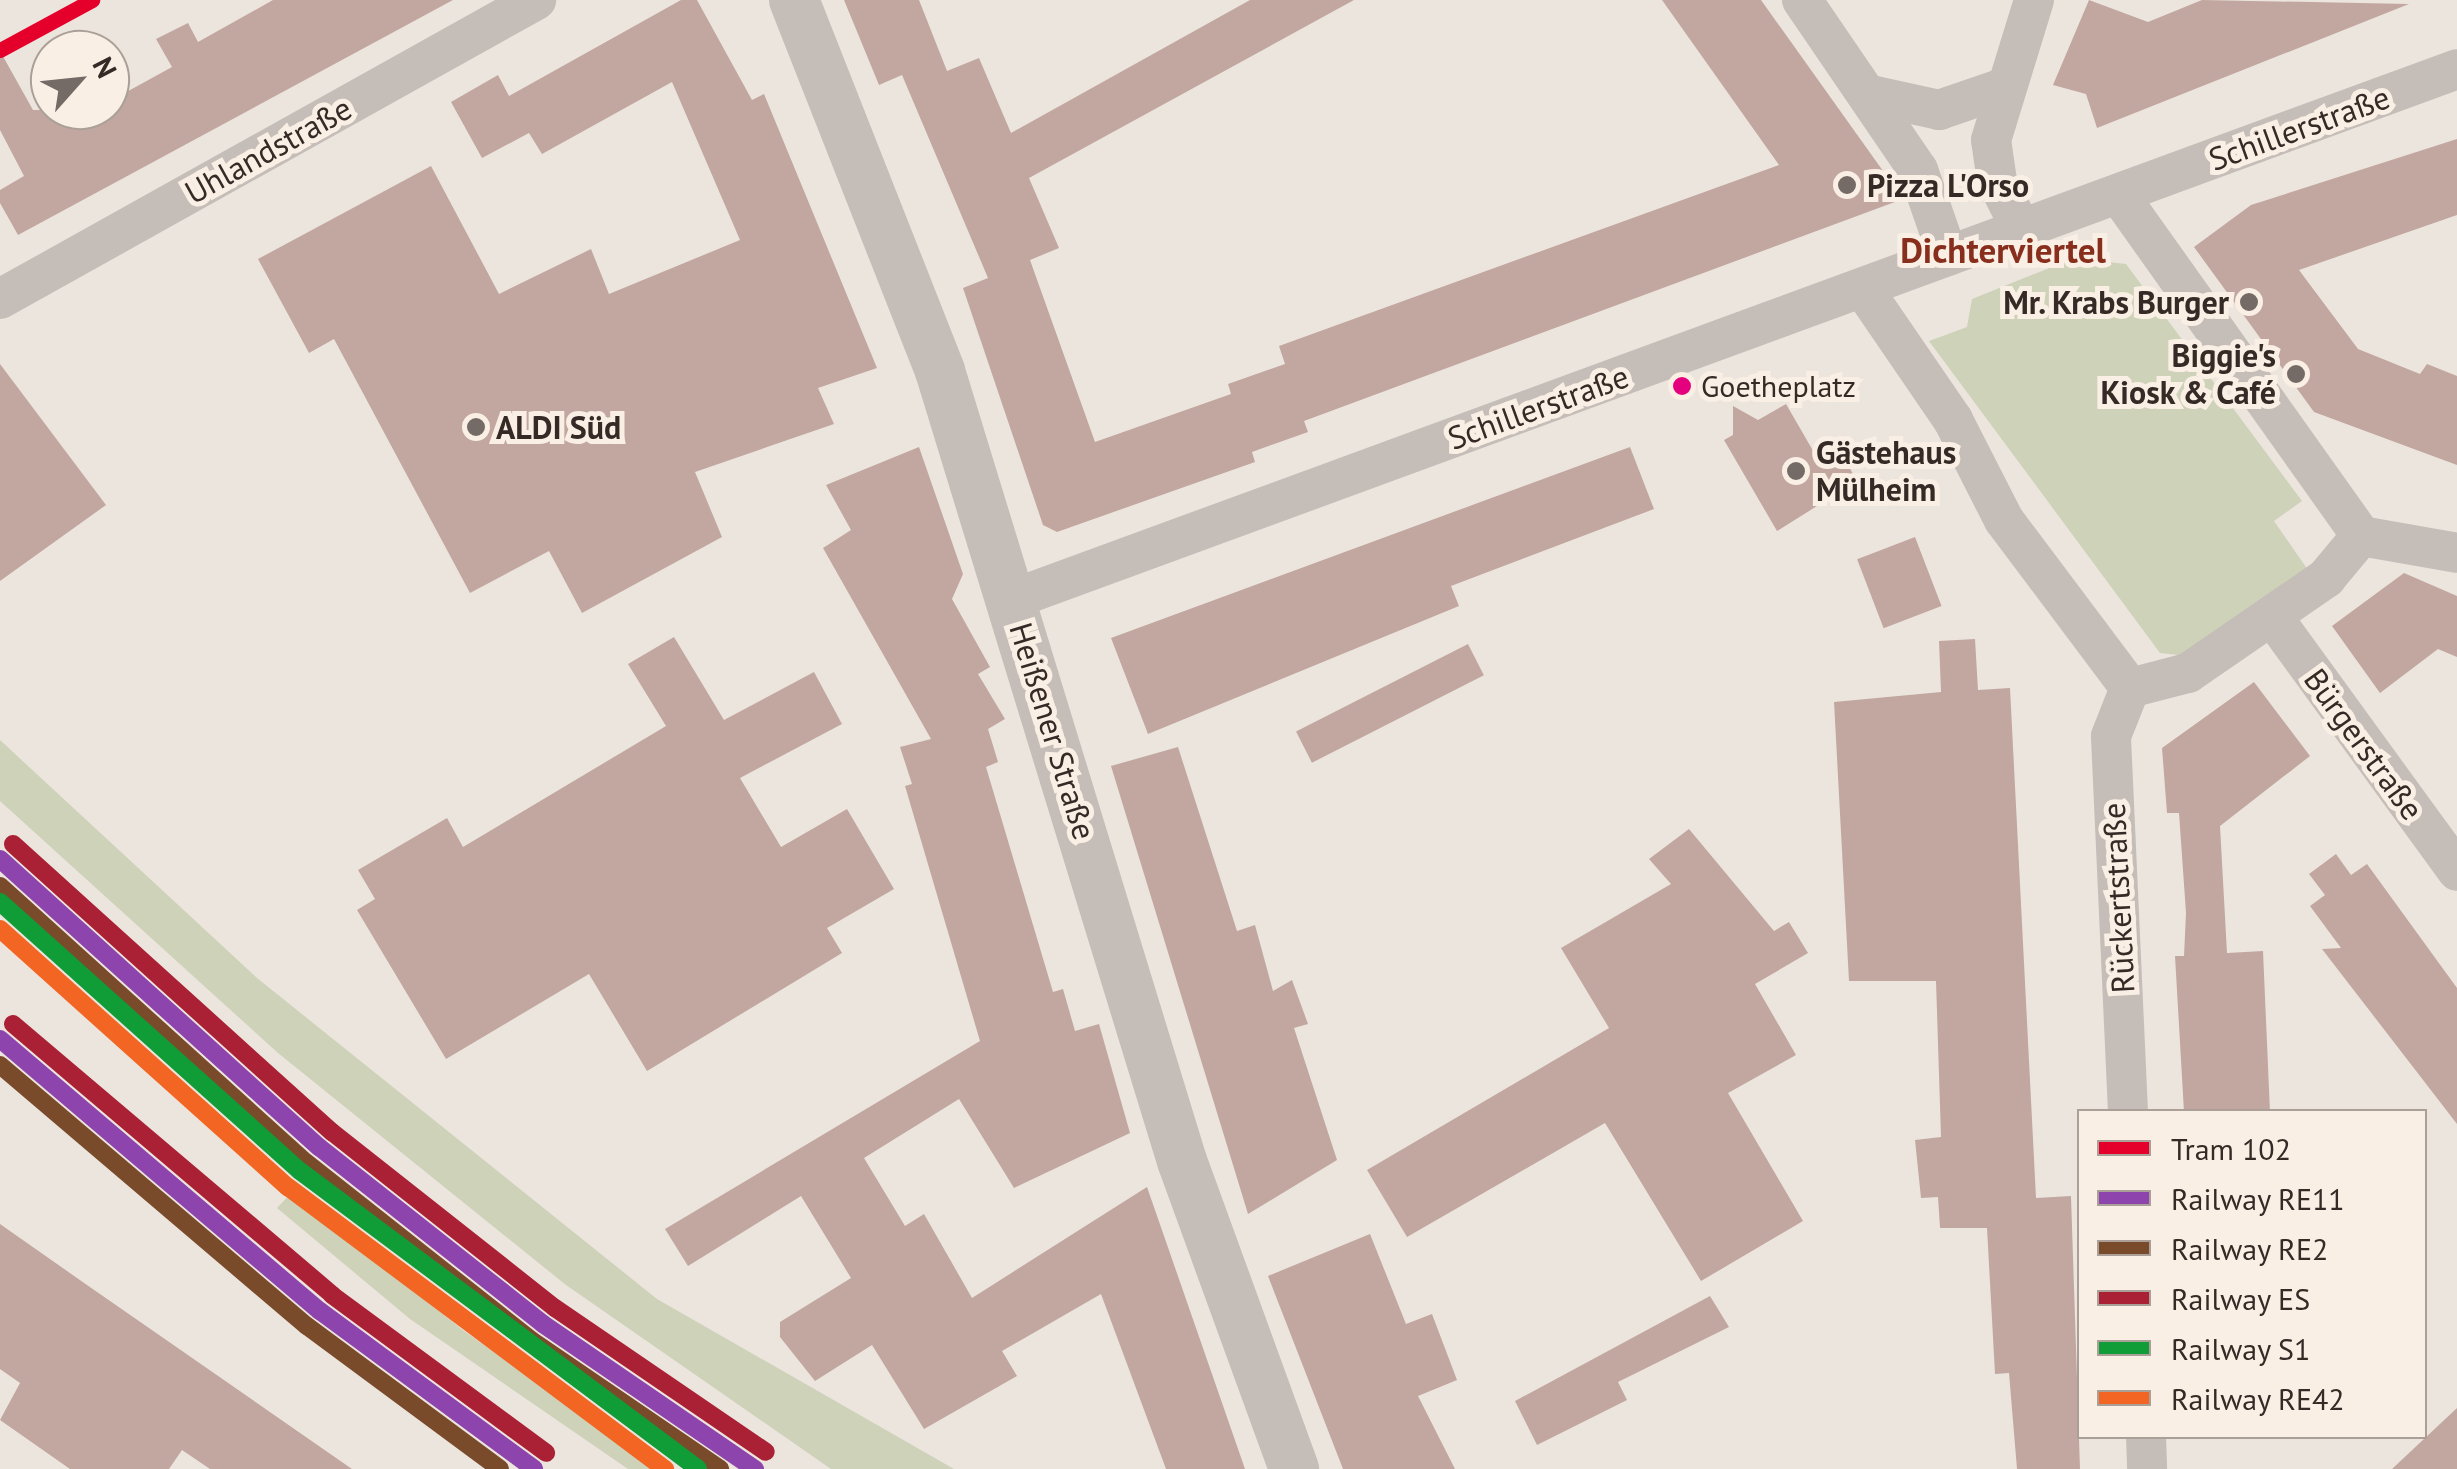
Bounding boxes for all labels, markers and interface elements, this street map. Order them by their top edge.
north arrow [30,30,130,130]
text: N [85,50,126,84]
street label: Schillerstraße [2203,78,2395,178]
street label: Uhlandstraße [178,88,358,212]
place label: Pizza L'Orso [1867,166,2029,204]
marker: Pizza L'Orso [1836,174,1858,196]
district label: Dichterviertel [1900,229,2106,271]
place label: Mr. Krabs Burger [2001,283,2229,321]
marker: Mr. Krabs Burger [2238,291,2260,313]
place label: Biggie's Kiosk & Café [2099,337,2276,412]
street label: Schillerstraße [1442,357,1634,457]
marker: Biggie's Kiosk & Café [2285,363,2307,385]
place label: Goetheplatz [1701,368,1856,404]
marker: Goetheplatz [1672,376,1692,396]
place label: ALDI Süd [496,408,621,446]
marker: ALDI Süd [465,416,487,438]
place label: Gästehaus Mülheim [1816,434,1956,509]
marker: Gästehaus Mülheim [1785,460,1807,482]
street label: Heißener Straße [1002,618,1104,844]
street label: Bürgerstraße [2296,661,2432,827]
street label: Rückertstraße [2094,802,2142,994]
legend [2077,1109,2427,1439]
text: Tram 102 [2171,1129,2291,1168]
text: Railway RE11 [2171,1179,2345,1218]
text: Railway RE2 [2171,1229,2328,1268]
text: Railway ES [2171,1279,2310,1318]
text: Railway S1 [2171,1329,2310,1368]
text: Railway RE42 [2171,1379,2345,1418]

